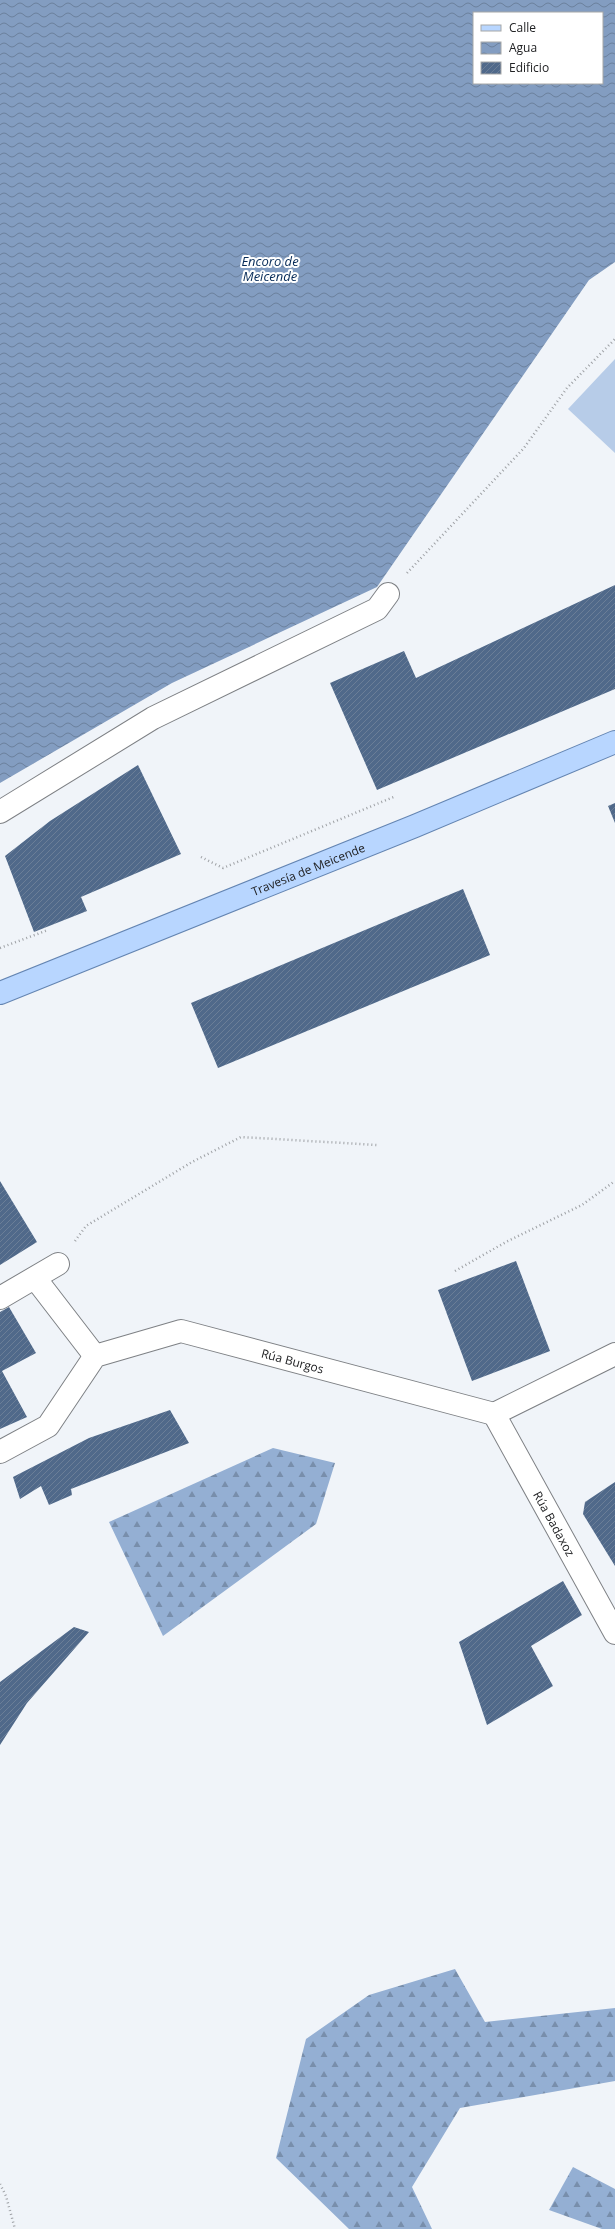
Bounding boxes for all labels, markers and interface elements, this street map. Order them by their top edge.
legend [473,12,603,84]
text: Calle [509,19,536,36]
text: Agua [509,39,537,56]
text: Edificio [509,59,549,76]
water label: Encoro de Meicende [241,252,299,285]
street label: Travesía de Meicende [249,838,368,900]
street label: Rúa Burgos [260,1344,326,1377]
street label: Rúa Badaxoz [530,1488,580,1559]

